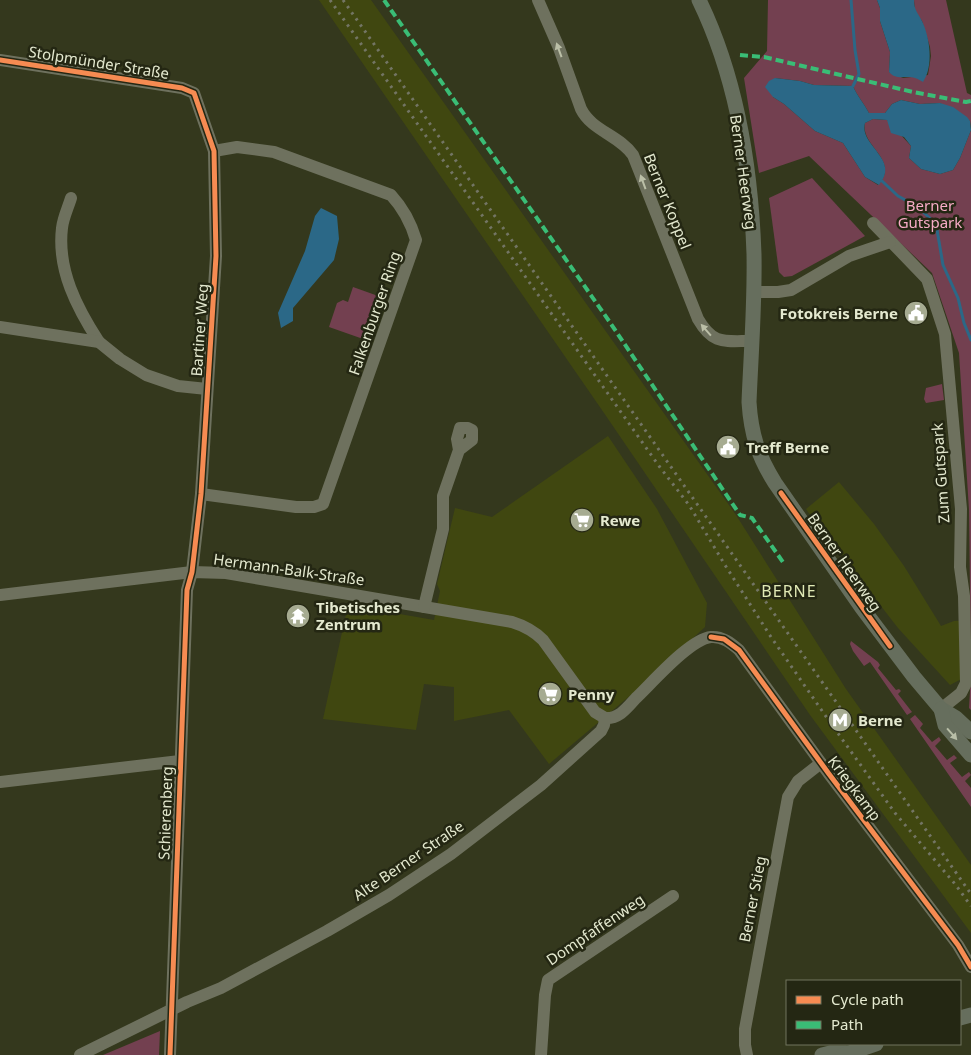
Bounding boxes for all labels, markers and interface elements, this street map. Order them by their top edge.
street label: Stolpmünder Straße [27,41,171,83]
one-way arrow [555,43,563,57]
street label: Berner Heerweg [726,113,762,231]
street label: Berner Koppel [640,150,696,252]
one-way arrow [639,174,646,189]
park label: Berner Gutspark [898,195,962,232]
street label: Falkenburger Ring [343,248,405,378]
street label: Bartiner Weg [186,283,212,377]
public building icon: Fotokreis Berne [903,300,929,326]
place label: Fotokreis Berne [780,303,898,323]
one-way arrow [701,324,712,337]
street label: Zum Gutspark [927,422,953,524]
public building icon: Treff Berne [715,434,741,460]
place label: Treff Berne [746,437,829,457]
supermarket icon: Rewe [569,507,595,533]
street label: Berner Heerweg [804,509,886,615]
place label: Rewe [600,510,640,530]
street label: Hermann-Balk-Straße [212,548,366,590]
district label: BERNE [761,580,817,602]
place label: Tibetisches Zentrum [316,597,400,634]
temple icon: Tibetisches Zentrum [285,603,311,629]
supermarket icon: Penny [537,681,563,707]
place label: Penny [568,684,615,704]
metro station icon: Berne [827,707,853,733]
place label: Berne [858,710,902,730]
one-way arrow [947,727,958,740]
street label: Kriegkamp [824,751,886,825]
street label: Schierenberg [153,766,177,860]
street label: Alte Berner Straße [349,816,467,904]
street label: Berner Stieg [734,854,770,944]
street label: Dompfaffenweg [542,889,648,969]
legend [786,980,961,1045]
text: Cycle path [831,989,904,1009]
text: Path [831,1014,863,1034]

